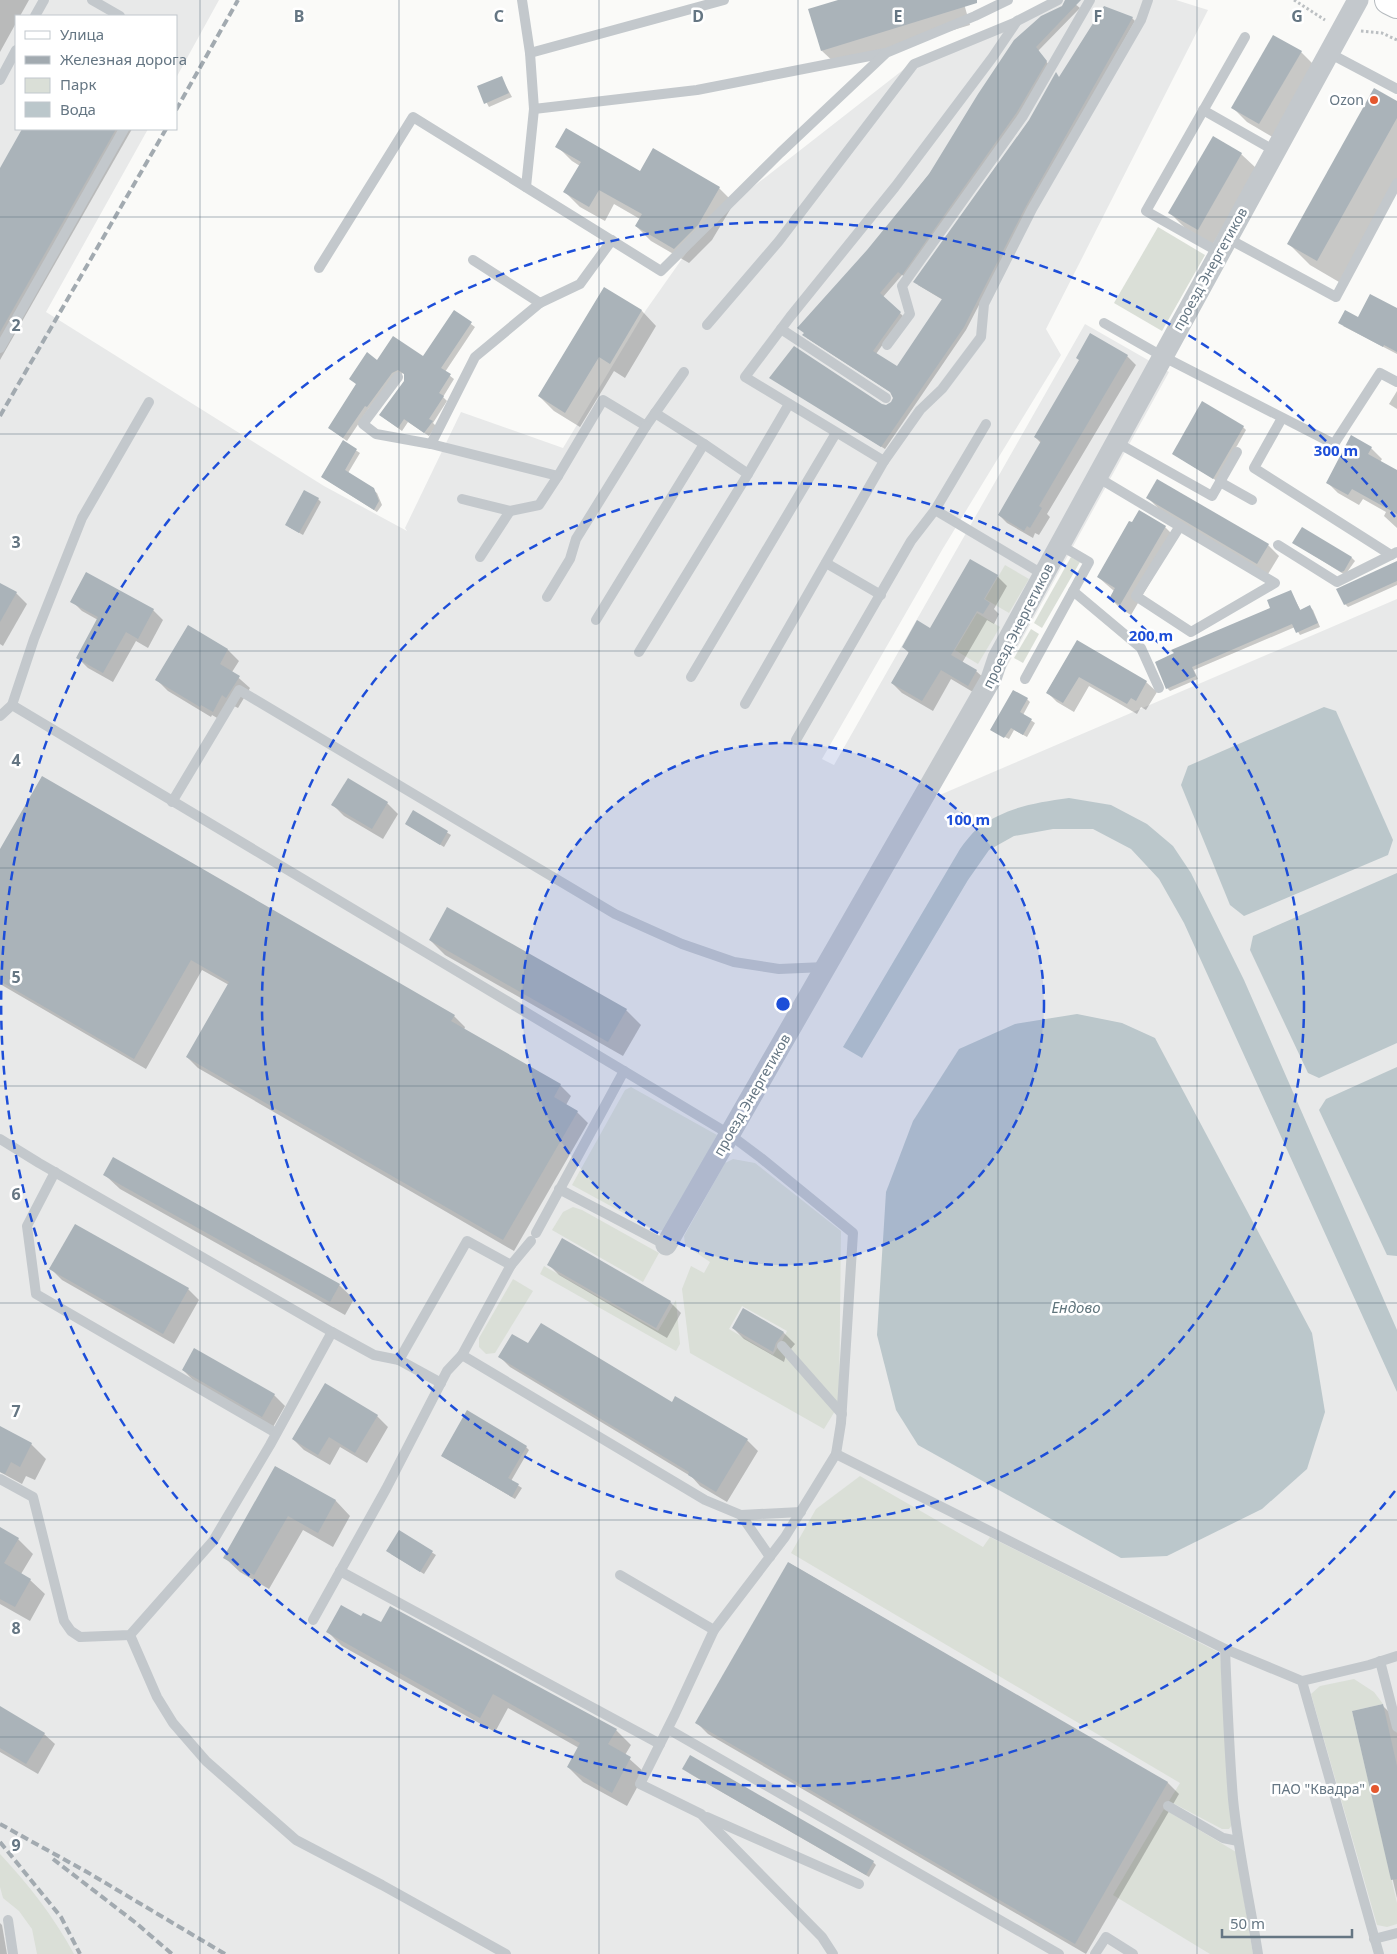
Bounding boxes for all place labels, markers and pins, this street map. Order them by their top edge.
place label: Ozon [1329,90,1364,109]
marker: Ozon [1368,94,1380,106]
centre of rings [774,995,792,1013]
place label: ПАО "Квадра" [1271,1779,1365,1798]
marker: ПАО "Квадра" [1369,1783,1381,1795]

